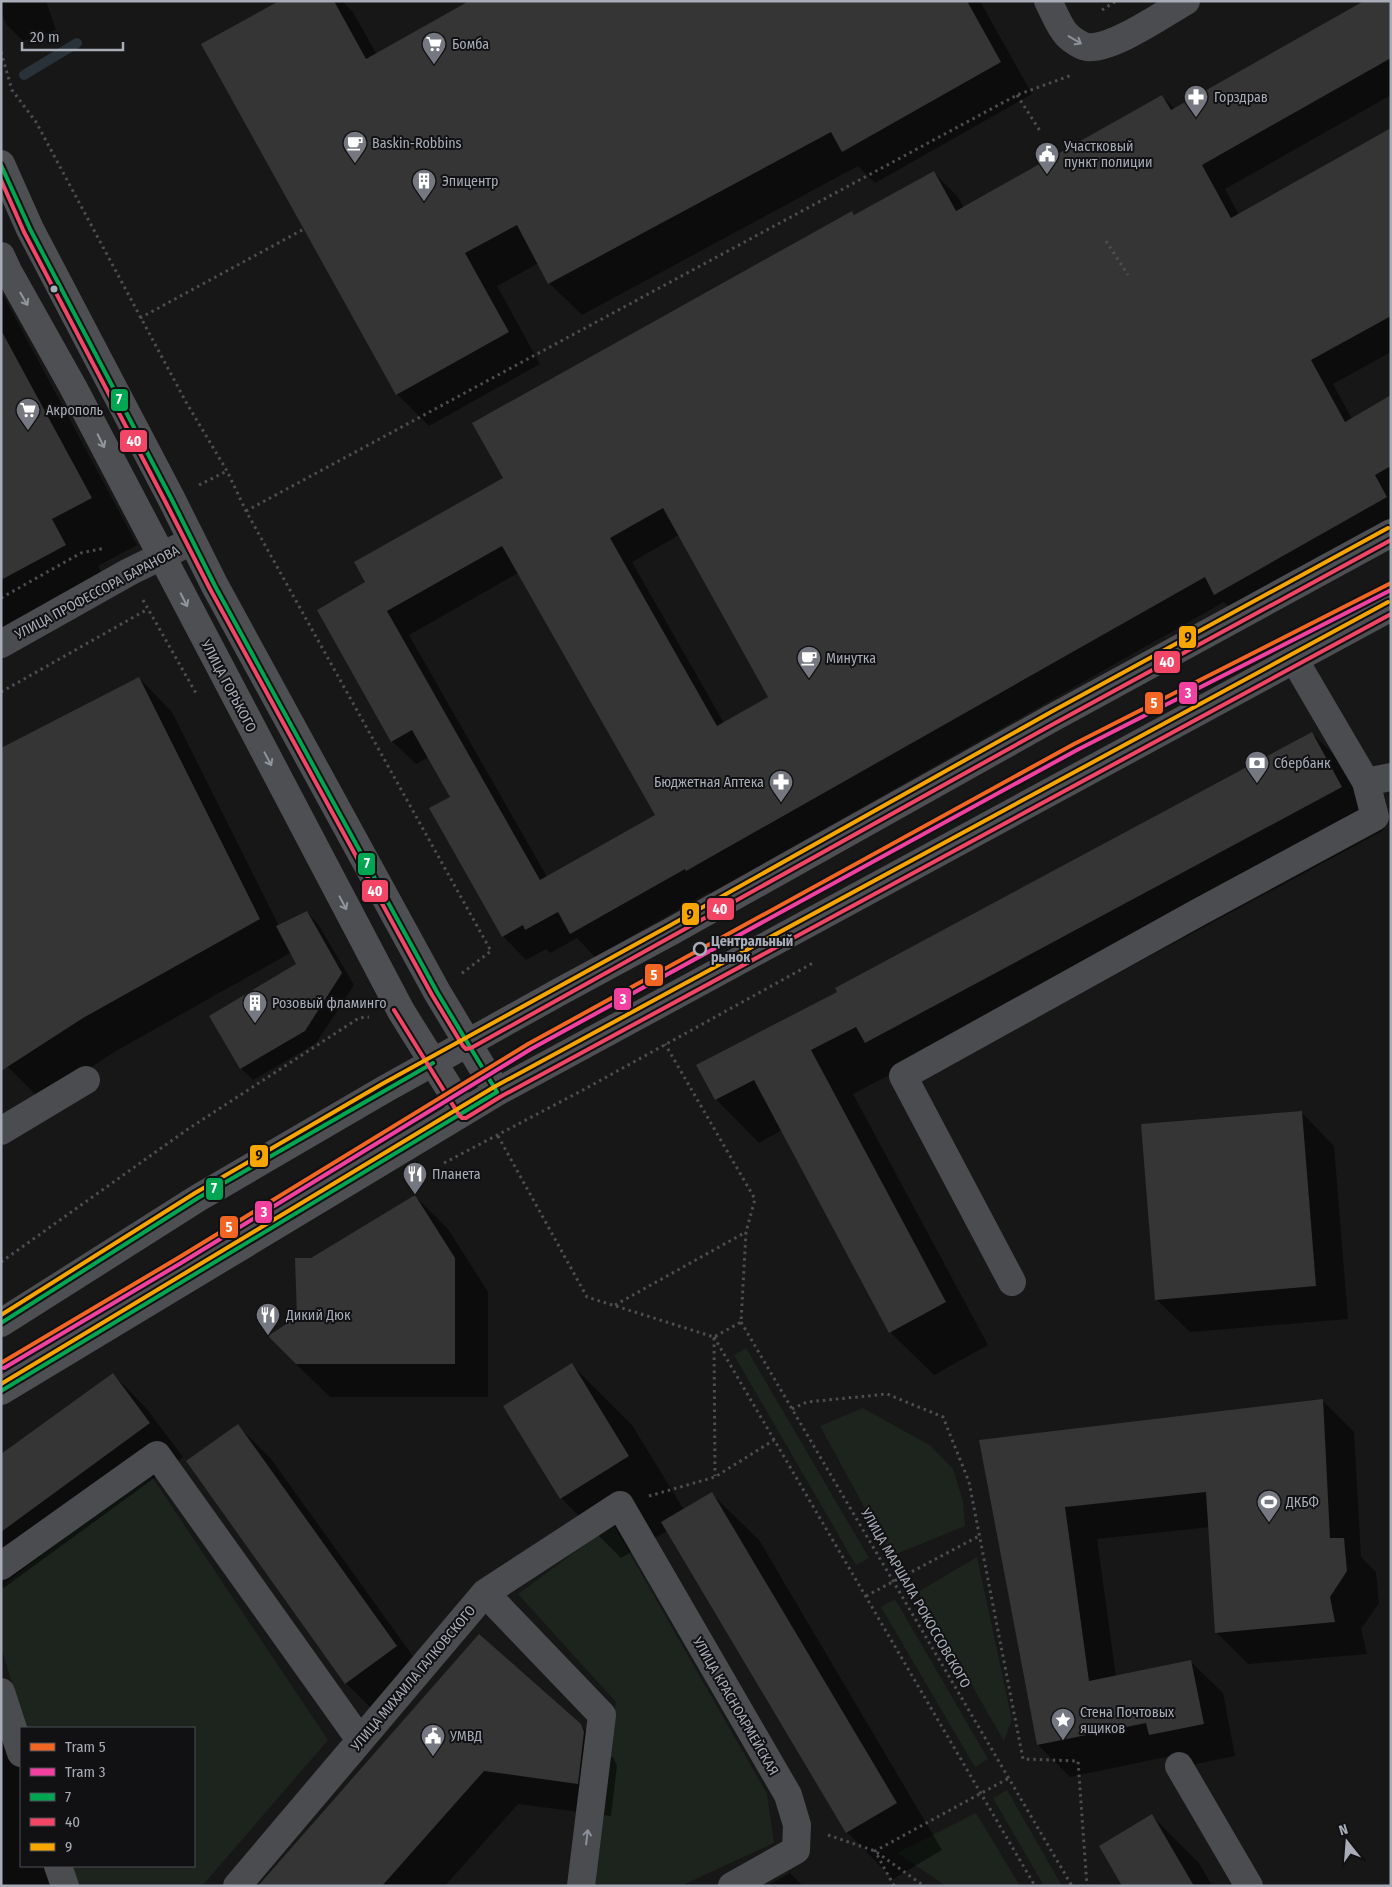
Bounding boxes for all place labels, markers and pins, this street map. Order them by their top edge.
supermarket icon: Бомба [421,31,447,65]
place label: Бомба [452,36,489,53]
pharmacy icon: Горздрав [1183,84,1209,118]
place label: Горздрав [1214,89,1268,106]
cafe icon: Baskin-Robbins [342,130,368,164]
place label: Baskin-Robbins [372,135,462,152]
place label: Участковый пункт полиции [1063,138,1152,171]
public building icon: Участковый пункт полиции [1034,141,1060,175]
building icon: Эпицентр [411,168,437,202]
place label: Эпицентр [442,173,498,190]
unlabelled marker [49,284,59,294]
supermarket icon: Акрополь [15,397,41,431]
place label: Акрополь [46,402,104,419]
cafe icon: Минутка [796,645,822,679]
place label: Минутка [826,650,876,667]
bank icon: Сбербанк [1244,750,1270,784]
place label: Сбербанк [1274,755,1331,772]
pharmacy icon: Бюджетная Аптека [768,769,794,803]
place label: Бюджетная Аптека [654,774,764,791]
place label: Центральный рынок [711,933,793,966]
marker: Центральный рынок [693,942,707,956]
building icon: Розовый фламинго [242,990,268,1024]
place label: Розовый фламинго [272,995,387,1012]
restaurant icon: Планета [402,1161,428,1195]
place label: Планета [432,1166,481,1183]
restaurant icon: Дикий Дюк [255,1302,281,1336]
place label: Дикий Дюк [285,1307,351,1324]
sports icon: ДКБФ [1256,1489,1282,1523]
place label: ДКБФ [1285,1494,1319,1511]
place label: Стена Почтовых ящиков [1080,1704,1175,1737]
place icon: Стена Почтовых ящиков [1050,1707,1076,1741]
public building icon: УМВД [420,1723,446,1757]
place label: УМВД [449,1728,482,1745]

